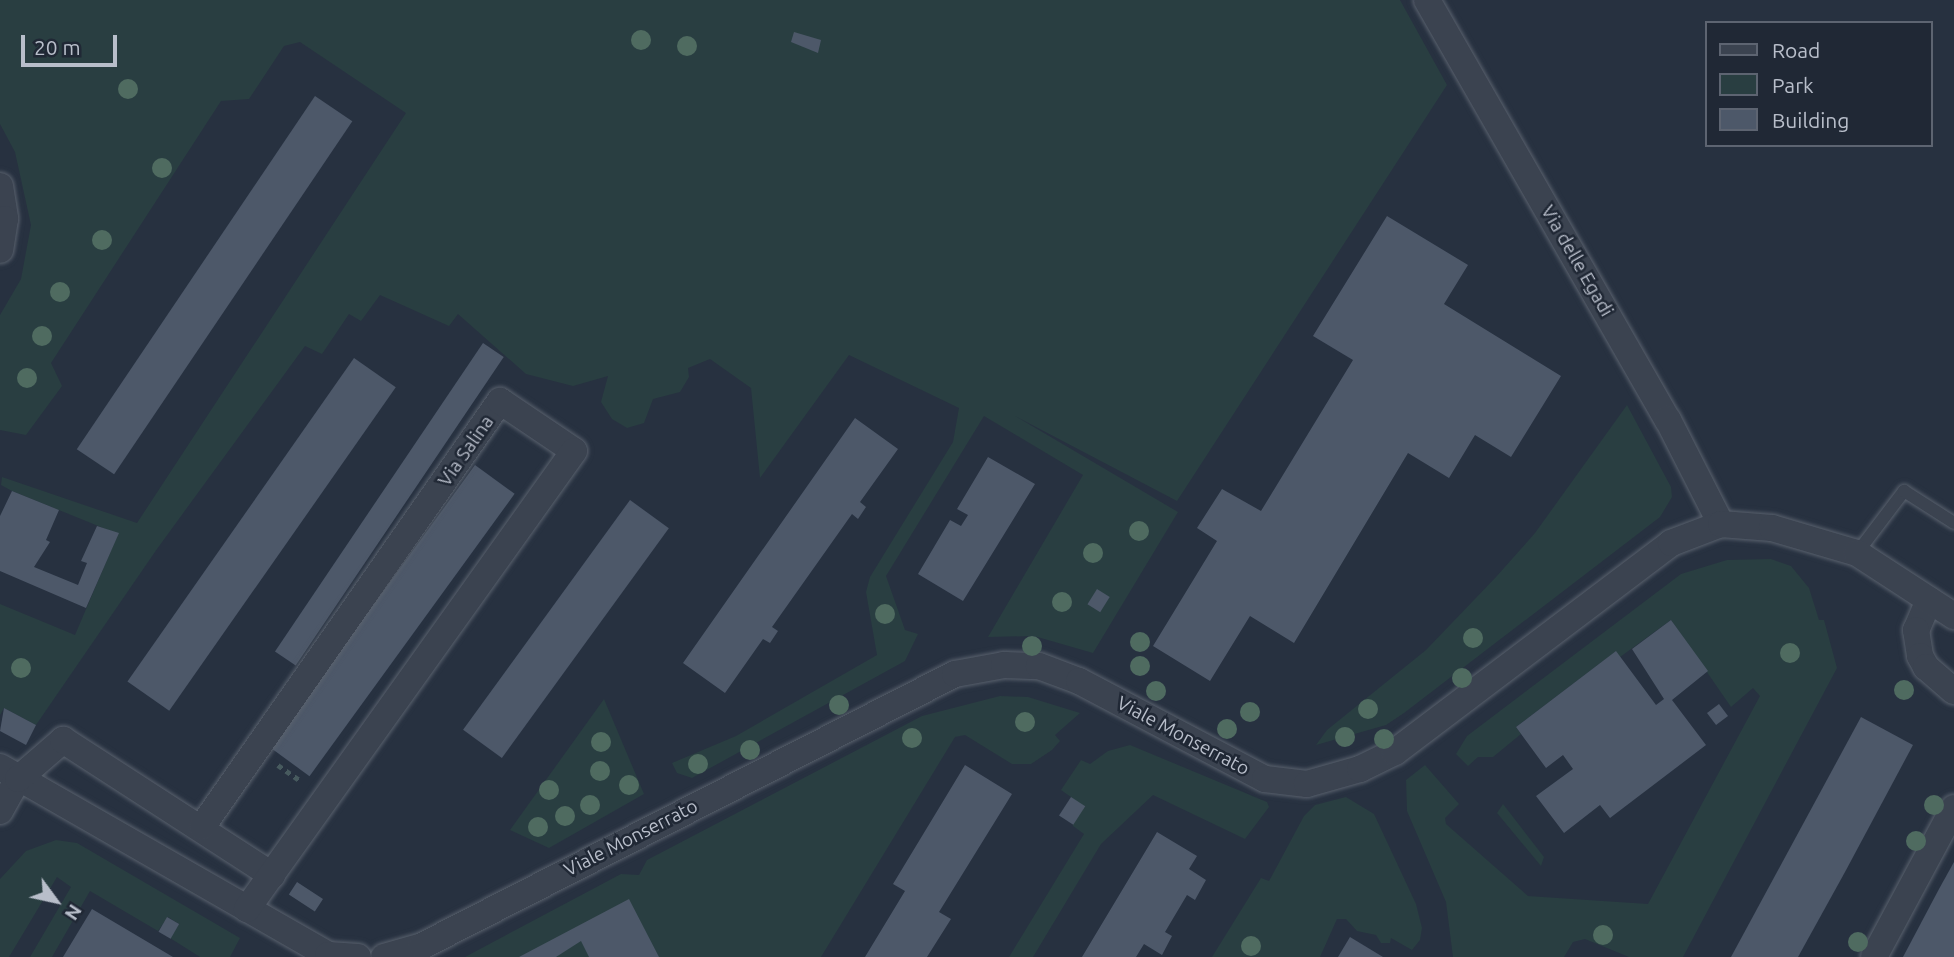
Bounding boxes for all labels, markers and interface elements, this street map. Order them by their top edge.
scale bar [24,21,121,65]
legend [1706,21,1933,147]
text: 20 m [34,35,81,59]
text: Road [1772,38,1820,62]
text: Park [1772,73,1814,97]
text: Building [1772,108,1849,132]
street label: Via delle Egadi [1536,201,1618,321]
street label: Via Salina [433,411,499,491]
street label: Viale Monserrato [1113,691,1253,781]
street label: Viale Monserrato [560,795,702,881]
north arrow [21,866,91,936]
text: N [61,900,87,924]

